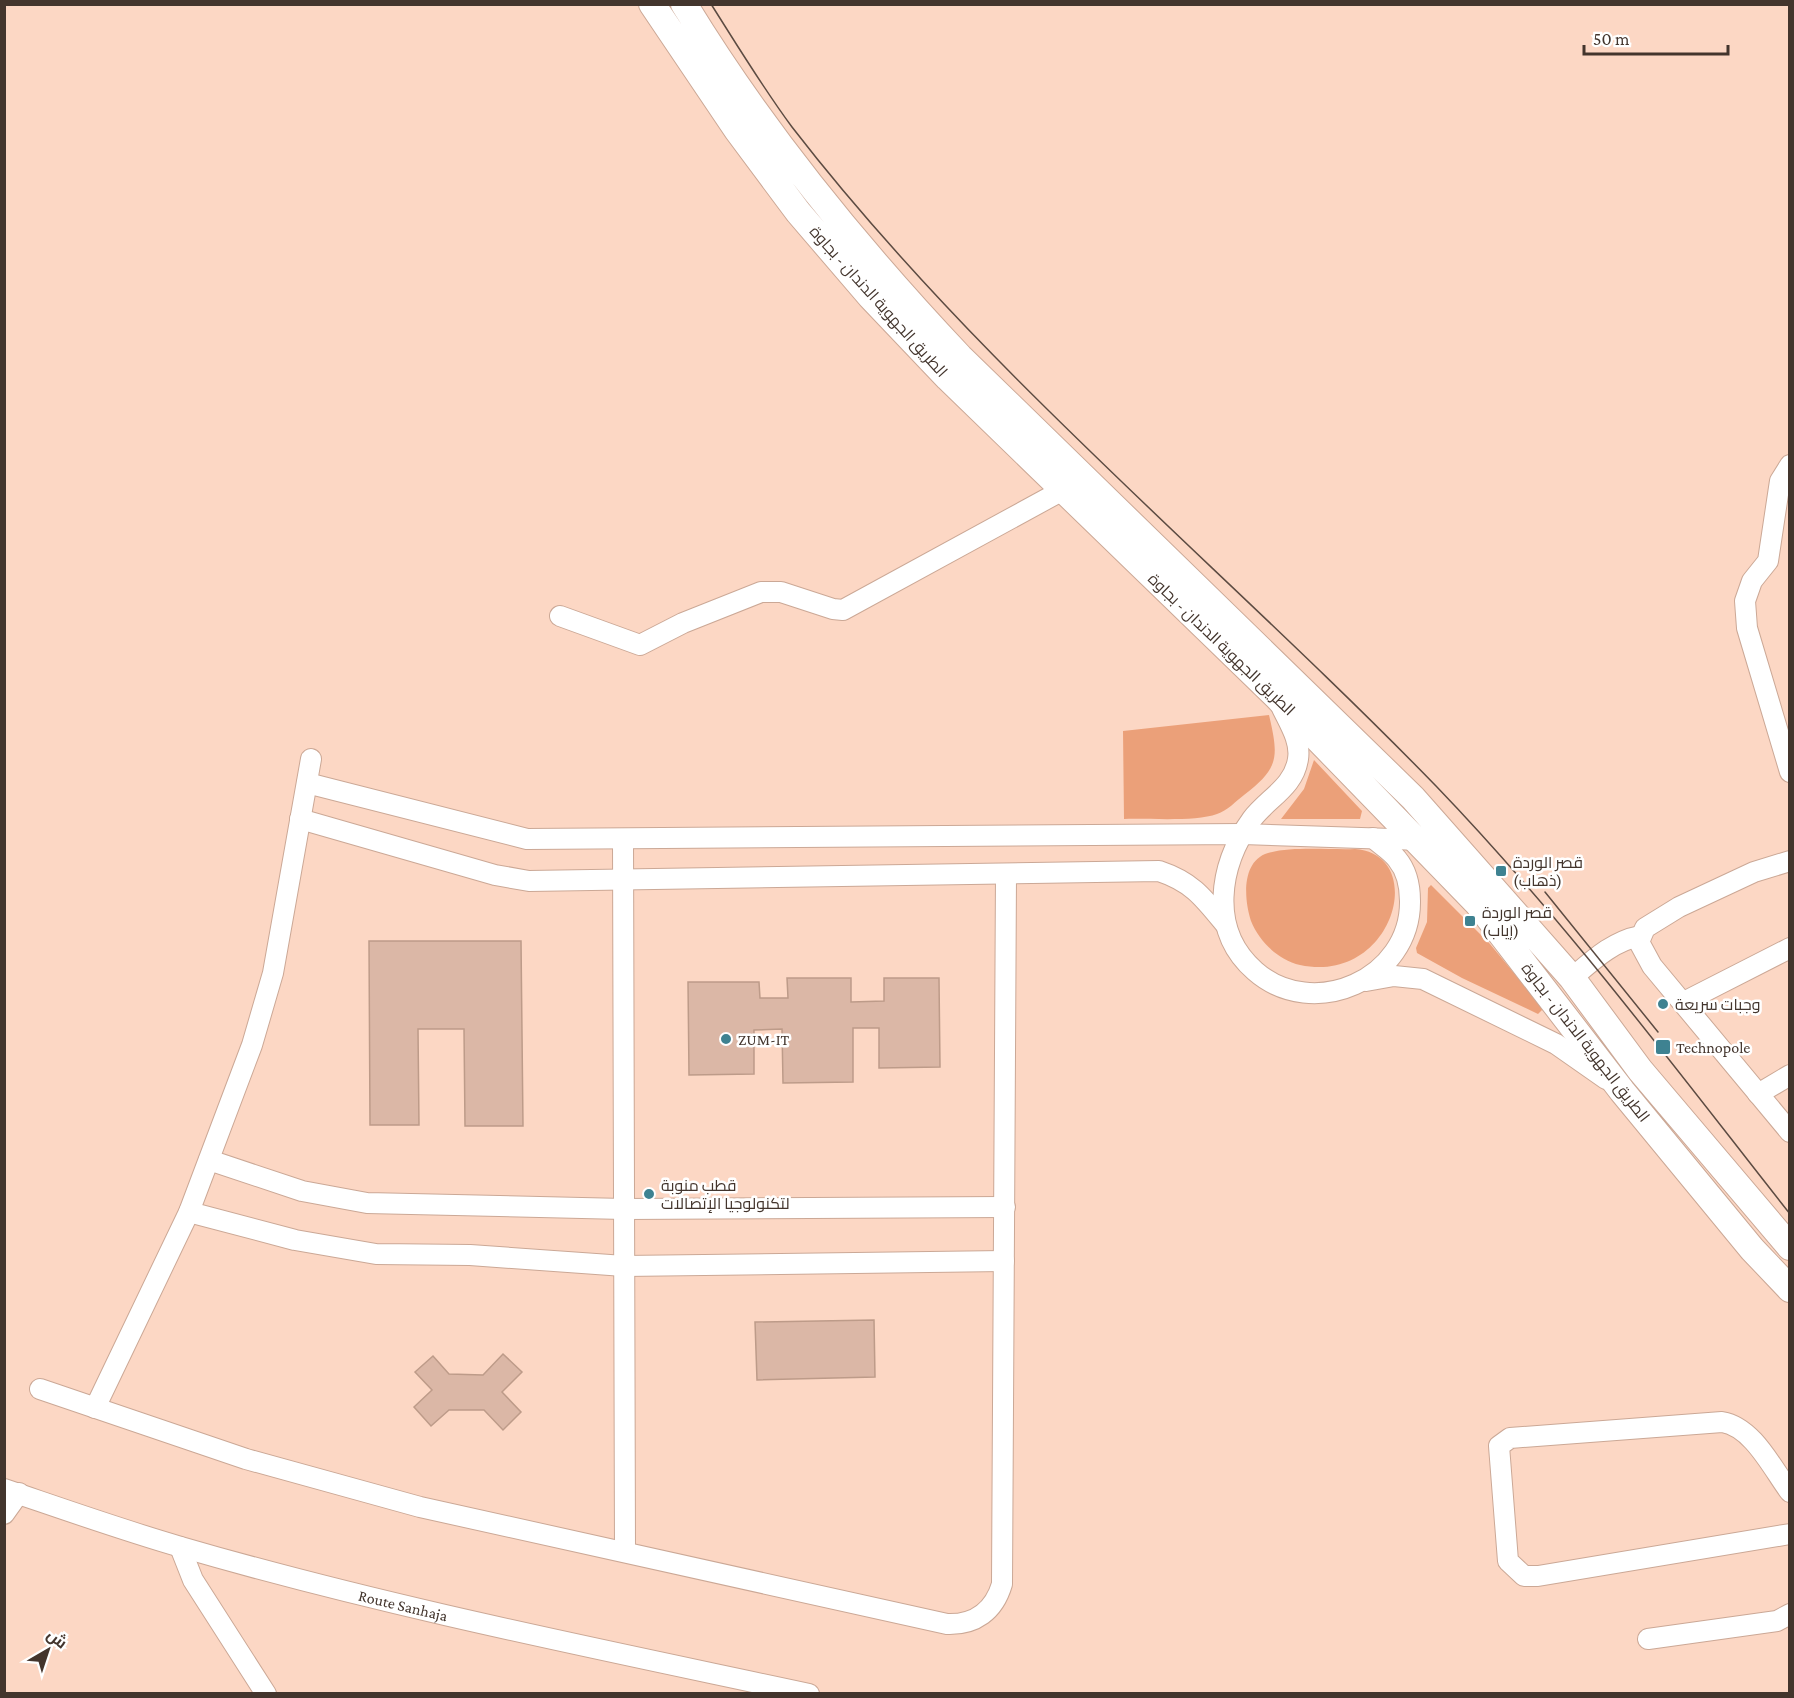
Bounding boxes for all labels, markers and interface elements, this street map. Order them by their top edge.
scale bar [1584,18,1728,56]
text: 50 m [1593,29,1630,49]
street label: الطريق الجهوية الدندان - بجاوة [805,223,951,381]
street label: الطريق الجهوية الدندان - بجاوة [1144,570,1298,720]
place label: قصر الوردة (ذهاب) [1513,854,1583,890]
marker: قصر الوردة (ذهاب) [1494,864,1508,878]
place label: قصر الوردة (إياب) [1482,904,1552,940]
marker: قصر الوردة (إياب) [1463,914,1477,928]
street label: الطريق الجهوية الدندان - بجاوة [1517,960,1653,1126]
place label: وجبات سريعة [1675,996,1760,1014]
marker: وجبات سريعة [1656,997,1670,1011]
place label: ZUM-IT [738,1031,790,1048]
marker: ZUM-IT [719,1032,733,1046]
marker: Technopole [1654,1038,1672,1056]
place label: Technopole [1676,1039,1750,1057]
place label: قطب منوبة لتكنولوجيا الإتصالات [661,1177,790,1213]
marker: قطب منوبة لتكنولوجيا الإتصالات [642,1187,656,1201]
street label: Route Sanhaja [357,1587,450,1625]
north arrow [18,1620,78,1680]
text: ش [43,1626,70,1653]

